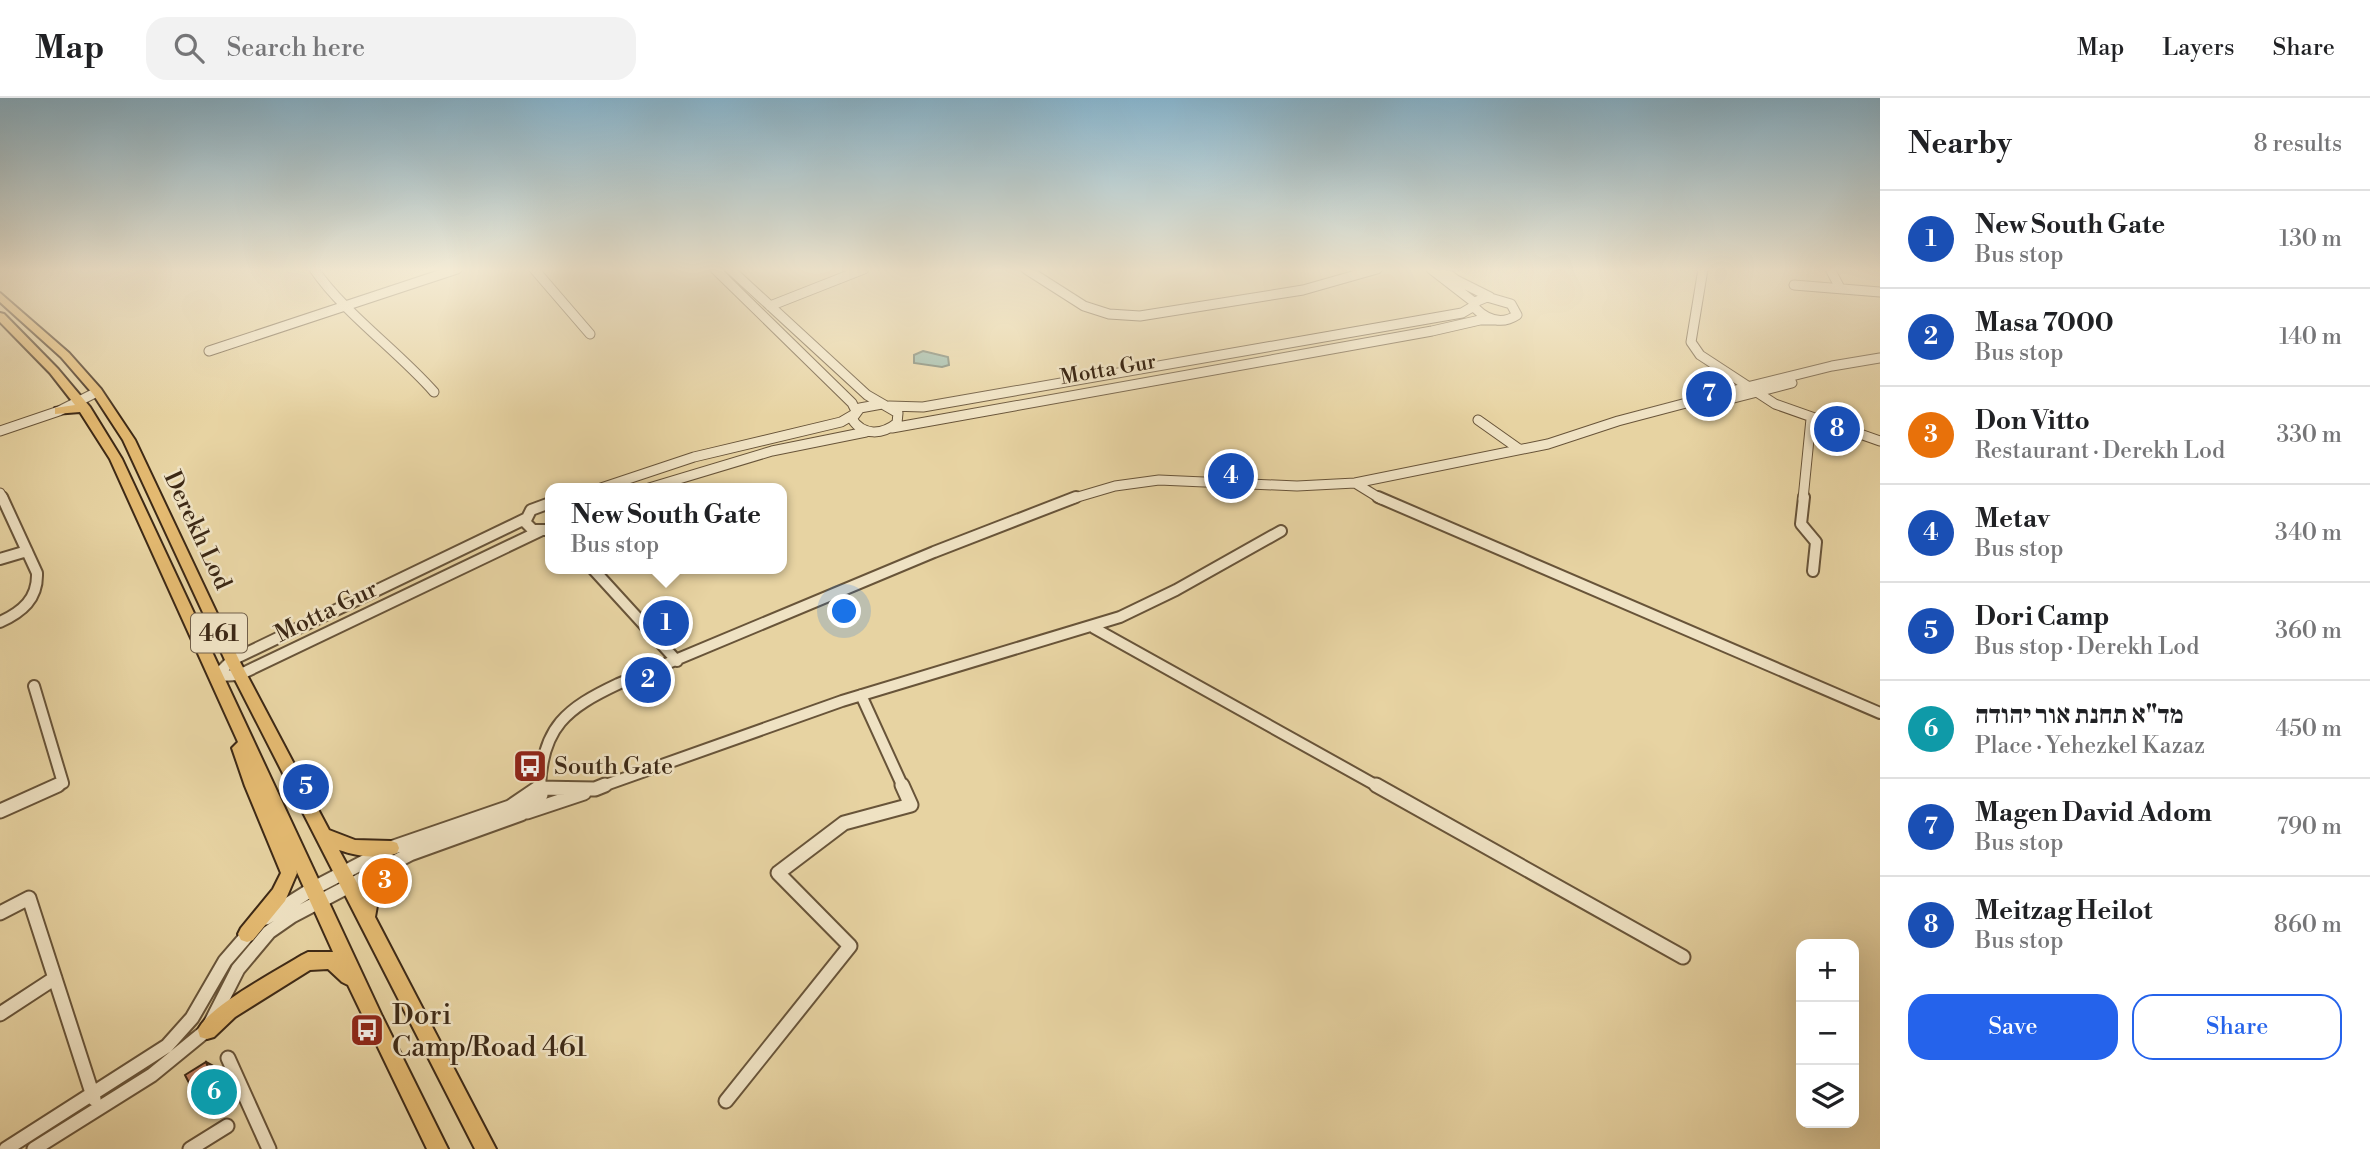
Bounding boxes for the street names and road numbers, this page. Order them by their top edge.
street label: Motta Gur [1058,349,1158,391]
street label: Derekh Lod [156,466,238,595]
street label: Motta Gur [270,574,383,650]
road number: 461 [191,614,247,652]

